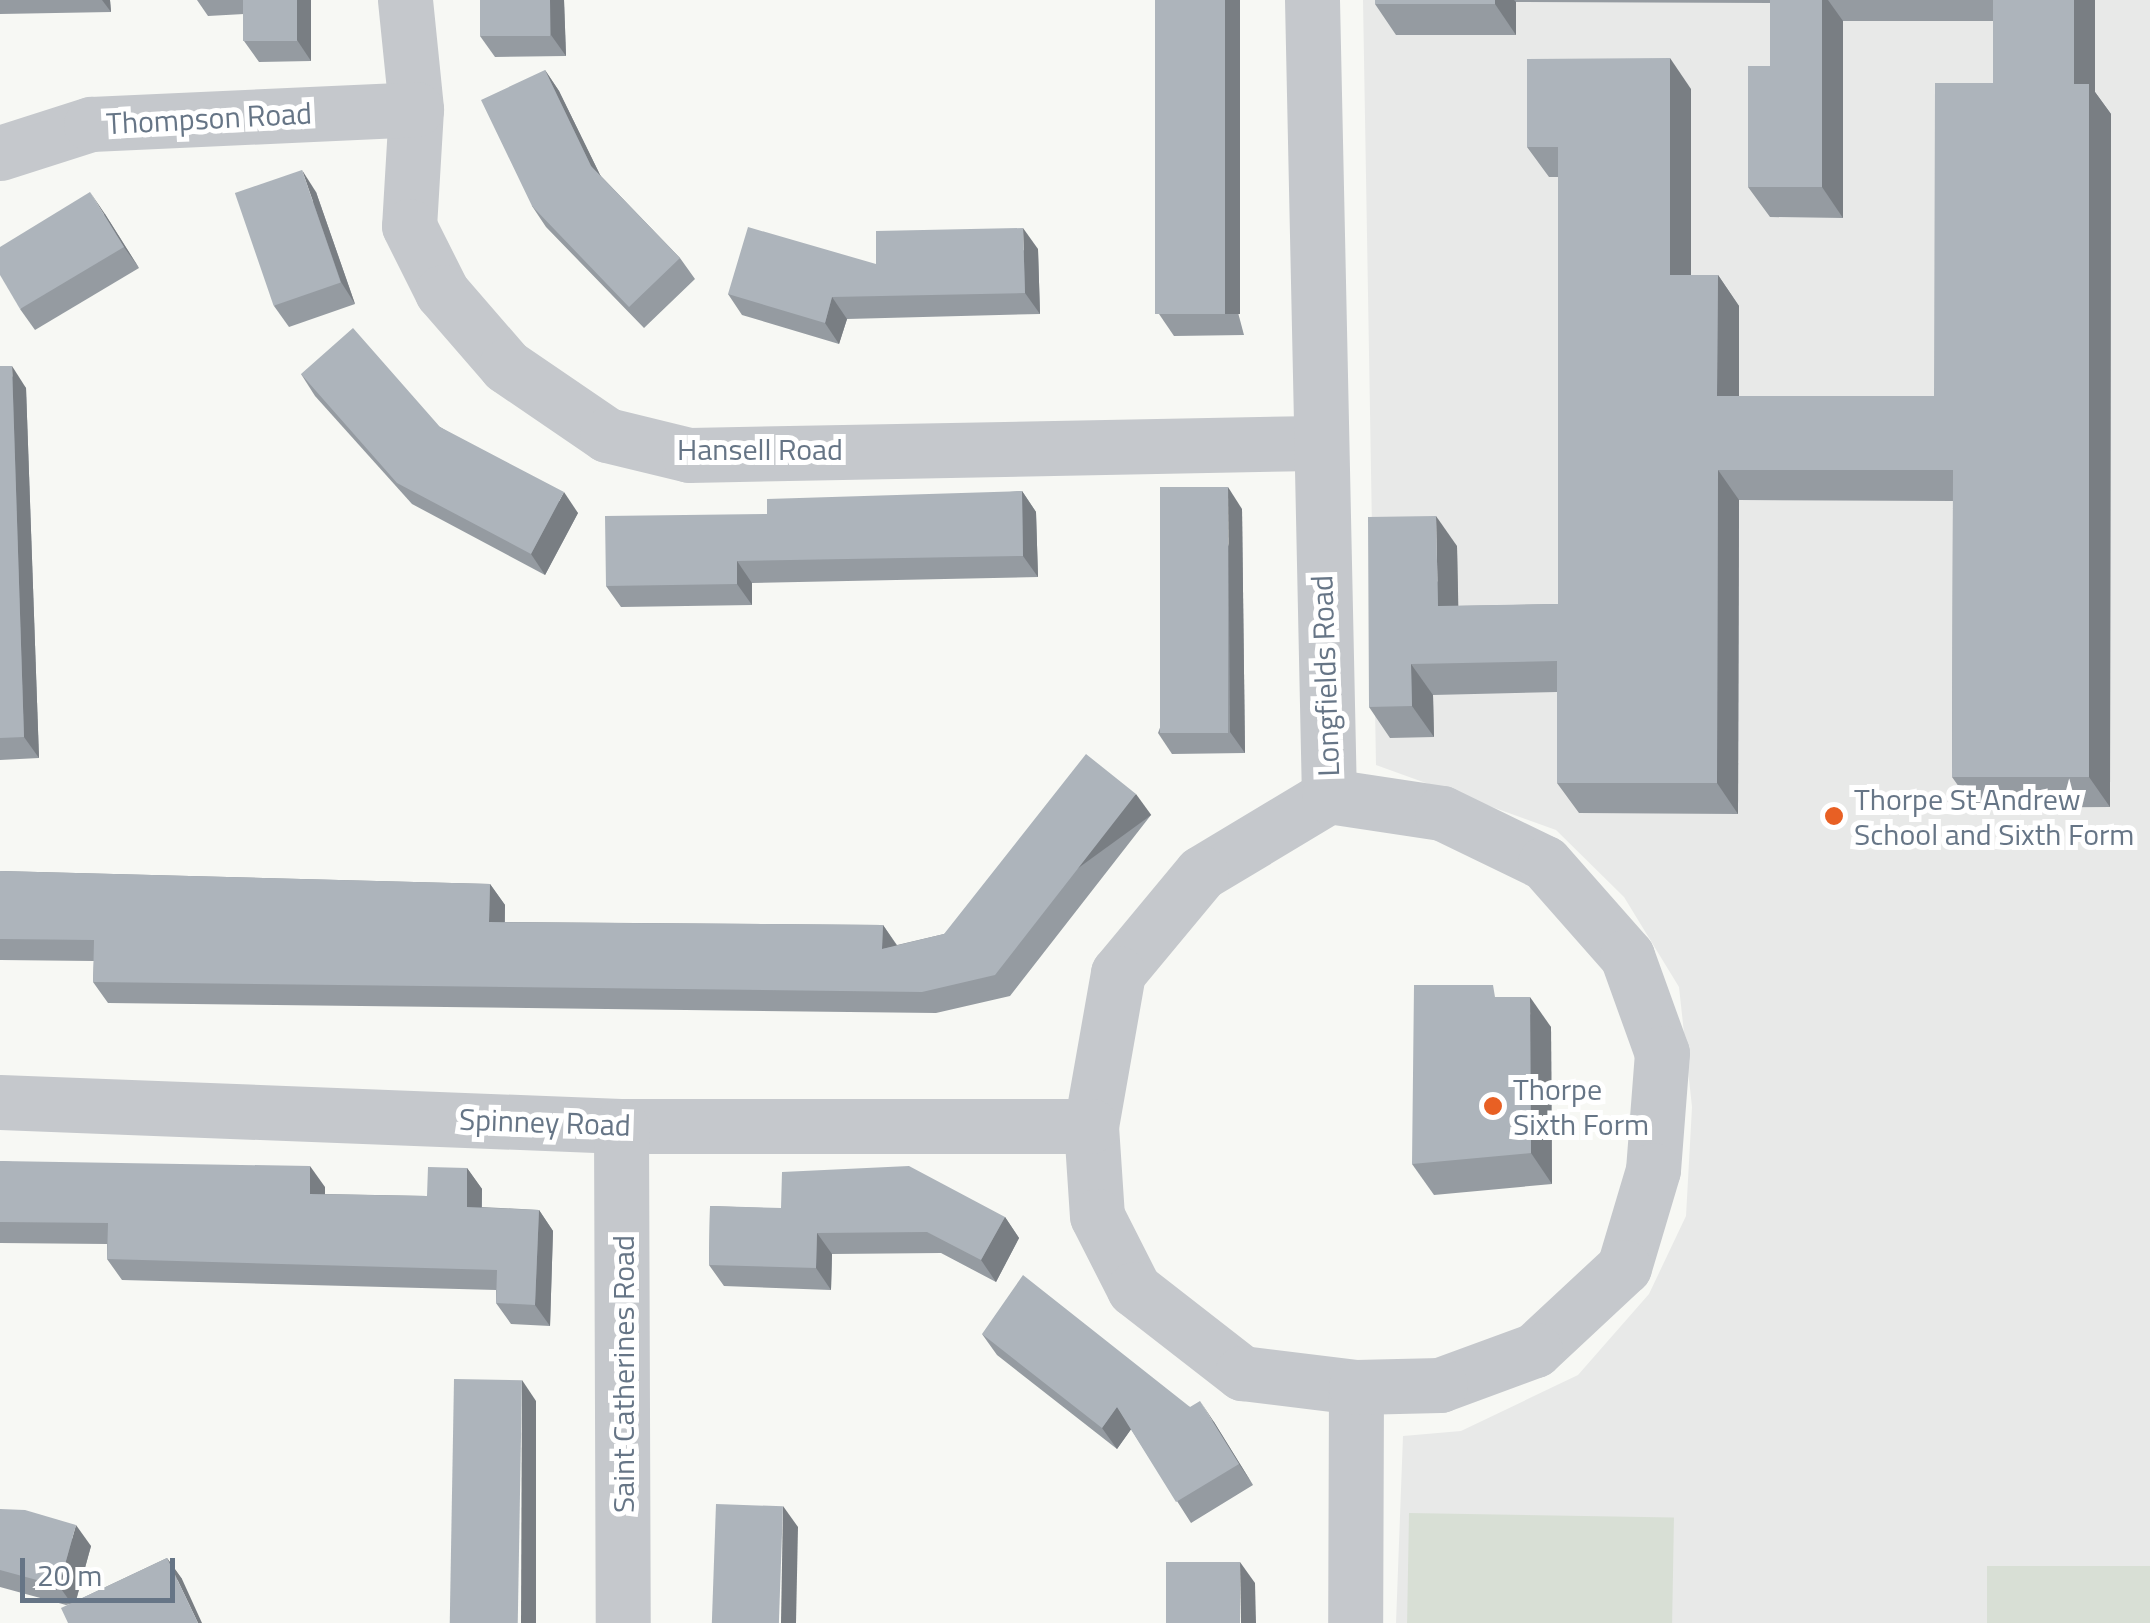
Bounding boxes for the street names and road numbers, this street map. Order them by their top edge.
street label: Thompson Road [105,95,313,141]
street label: Hansell Road [677,431,843,467]
street label: Longfields Road [1303,575,1347,777]
street label: Spinney Road [459,1101,631,1143]
street label: Saint Catherines Road [605,1235,641,1513]

